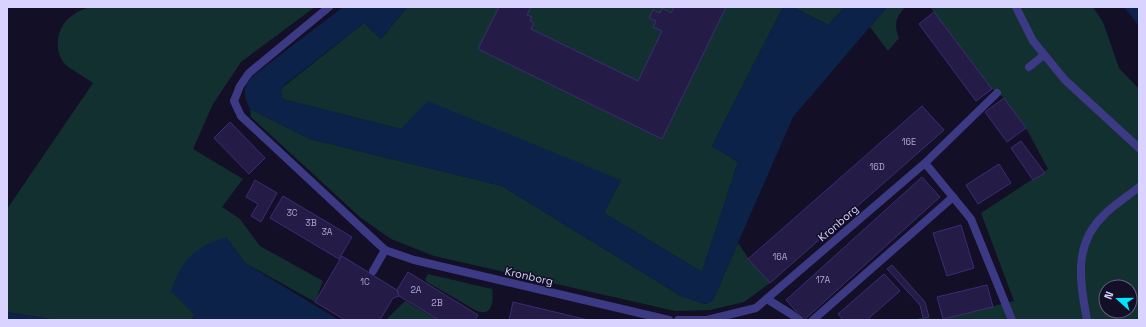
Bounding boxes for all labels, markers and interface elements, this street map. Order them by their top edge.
house number: 16E [902,136,916,148]
house number: 16D [869,161,885,173]
street label: Kronborg [815,202,861,244]
house number: 3C [286,207,298,219]
house number: 3B [305,217,317,229]
house number: 3A [321,226,333,238]
house number: 16A [773,251,788,263]
street label: Kronborg [504,264,554,288]
house number: 17A [816,274,831,286]
house number: 1C [360,276,370,288]
north arrow [1098,279,1138,319]
house number: 2A [410,284,422,296]
text: N [1101,289,1117,301]
house number: 2B [431,297,443,309]

